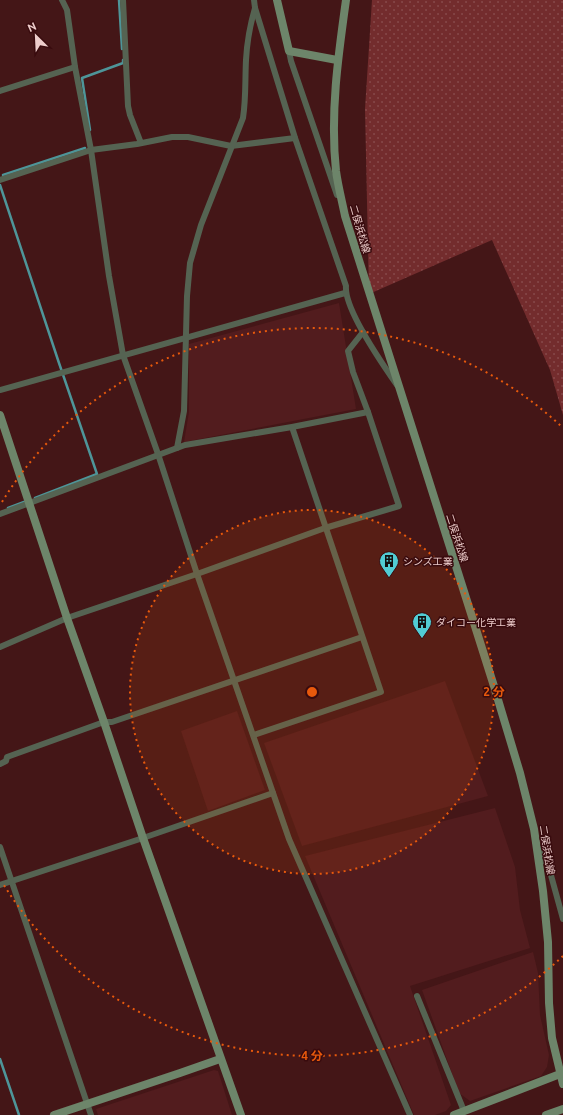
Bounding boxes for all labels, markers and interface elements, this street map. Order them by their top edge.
north arrow [16,16,56,56]
text: N [26,20,38,34]
street label: 二俣浜松線 [348,203,372,255]
street label: 二俣浜松線 [444,513,470,563]
building icon: シンズ工業 [378,550,400,578]
place label: シンズ工業 [403,556,453,567]
building icon: ダイコー化学工業 [411,611,433,639]
place label: ダイコー化学工業 [436,617,516,628]
centre of rings [305,685,319,699]
text: 2 分 [483,685,505,698]
street label: 二俣浜松線 [538,824,556,876]
text: 4 分 [301,1049,323,1062]

